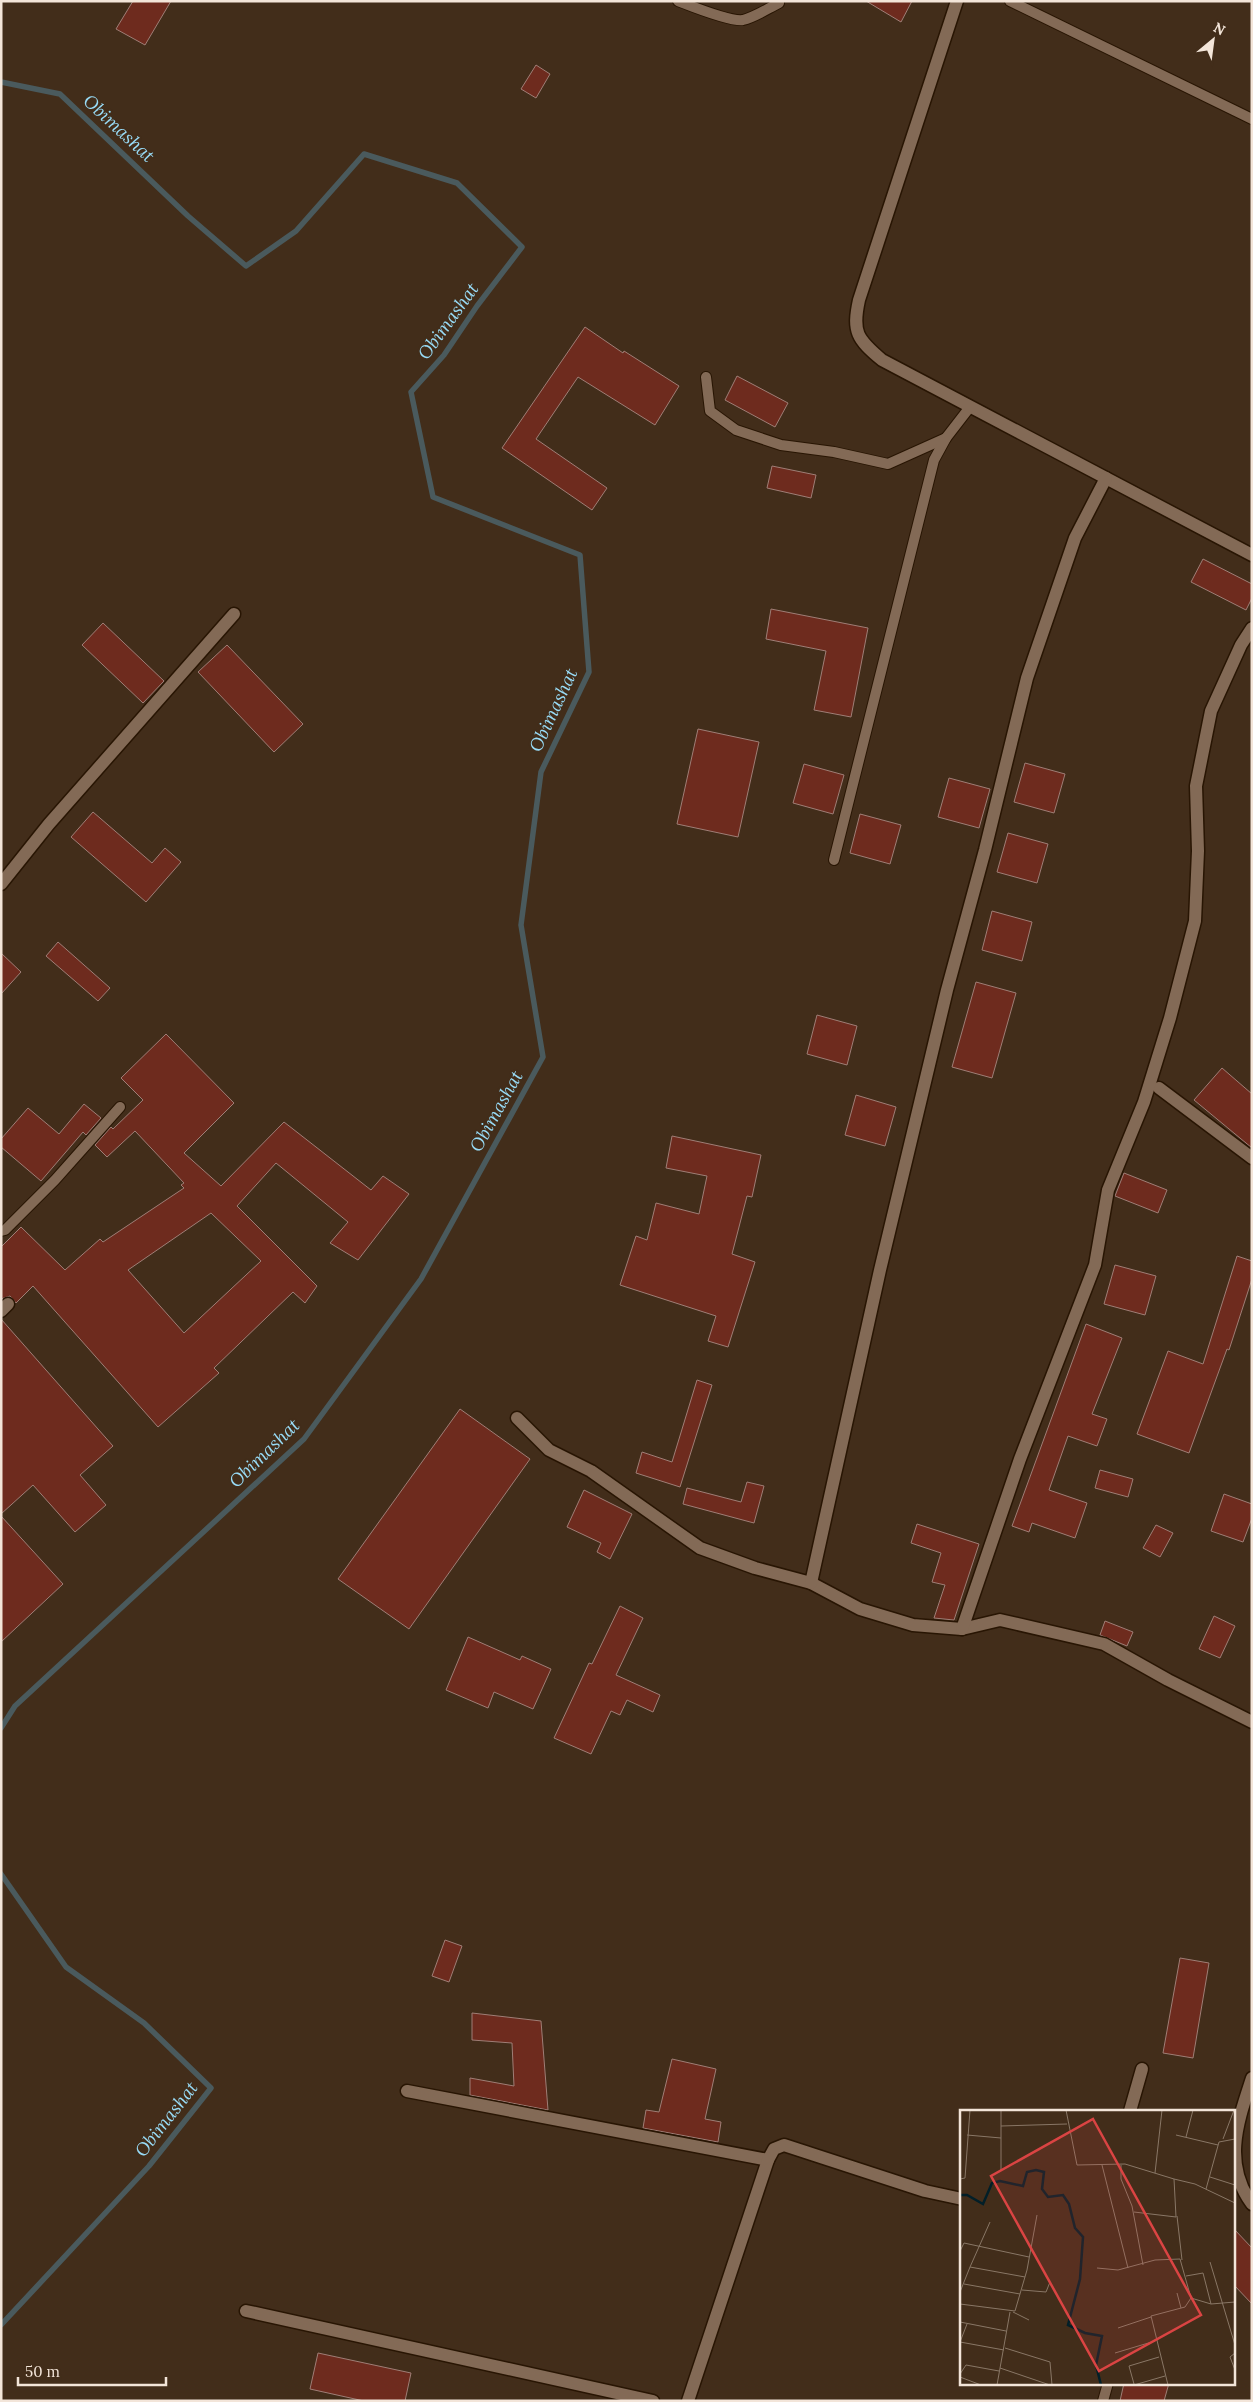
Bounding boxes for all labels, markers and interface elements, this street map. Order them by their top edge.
north arrow [1188,15,1238,65]
text: N [1210,18,1229,39]
water label: Obimashat [79,89,160,167]
water label: Obimashat [412,278,484,364]
water label: Obimashat [524,664,582,755]
water label: Obimashat [464,1066,528,1156]
water label: Obimashat [224,1413,304,1492]
water label: Obimashat [129,2076,203,2161]
inset map [960,2110,1236,2384]
scale bar [18,2354,165,2386]
text: 50 m [25,2362,60,2381]

